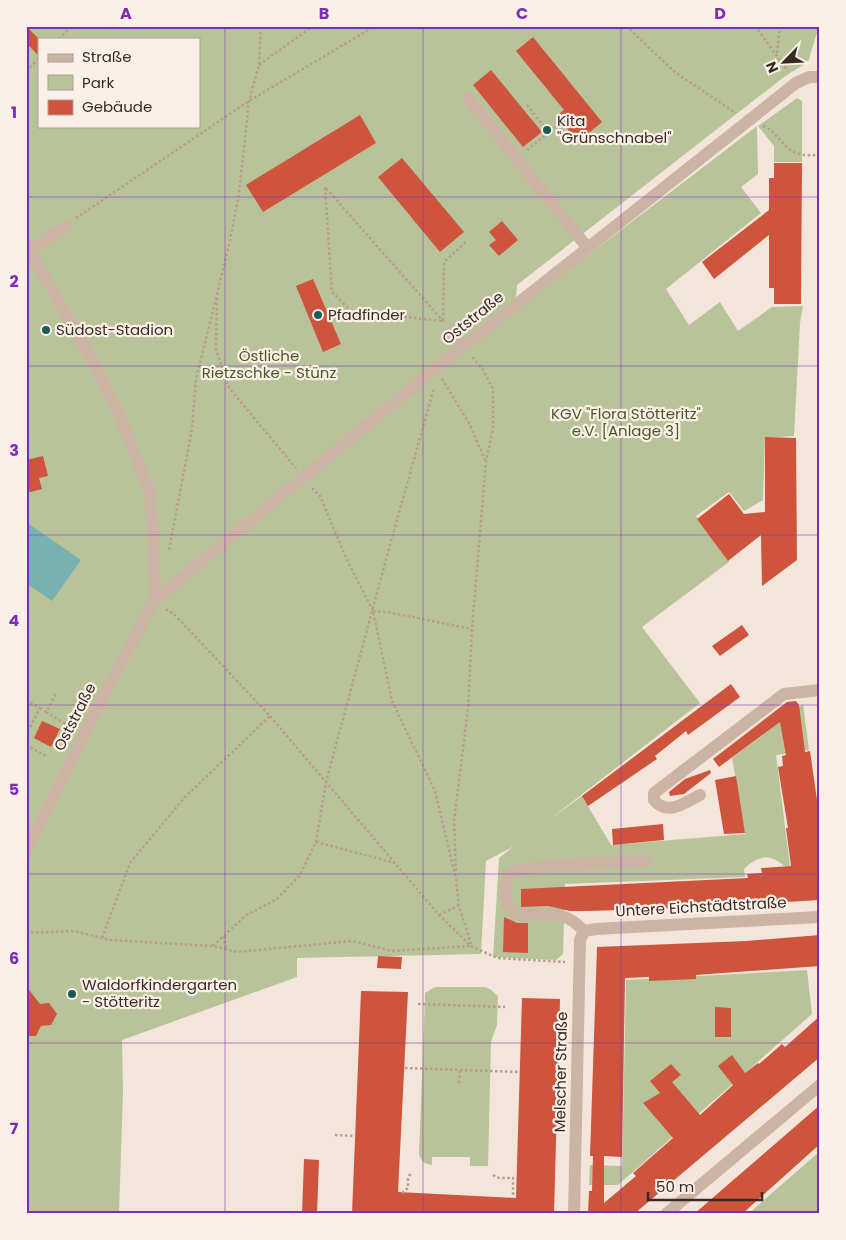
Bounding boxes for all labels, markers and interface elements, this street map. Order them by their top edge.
text: A [120,2,132,25]
text: B [319,2,329,25]
text: C [516,2,528,25]
text: D [714,2,726,25]
legend [38,38,200,128]
north arrow [758,38,808,88]
text: Straße [82,46,132,67]
text: N [761,58,783,76]
text: Park [82,72,114,93]
text: Gebäude [82,96,152,117]
text: 1 [11,101,17,124]
place label: Kita "Grünschnabel" [557,110,672,148]
marker: Kita "Grünschnabel" [541,124,553,136]
text: 2 [9,270,19,293]
street label: Oststraße [437,286,508,349]
place label: Pfadfinder [328,304,406,325]
marker: Pfadfinder [312,309,324,321]
place label: Südost-Stadion [56,319,173,340]
marker: Südost-Stadion [40,324,52,336]
park label: Östliche Rietzschke - Stünz [202,345,336,383]
park label: KGV "Flora Stötteritz" e.V. [Anlage 3] [551,403,701,441]
text: 3 [9,439,19,462]
text: 4 [9,609,20,632]
street label: Oststraße [48,679,101,754]
text: 5 [9,778,19,801]
street label: Untere Eichstädtstraße [615,892,787,921]
text: 6 [9,947,19,970]
place label: Waldorfkindergarten - Stötteritz [82,974,237,1012]
marker: Waldorfkindergarten - Stötteritz [66,988,78,1000]
street label: Melscher Straße [549,1011,572,1133]
text: 7 [10,1117,19,1140]
scale bar [648,1170,762,1202]
text: 50 m [656,1176,694,1197]

